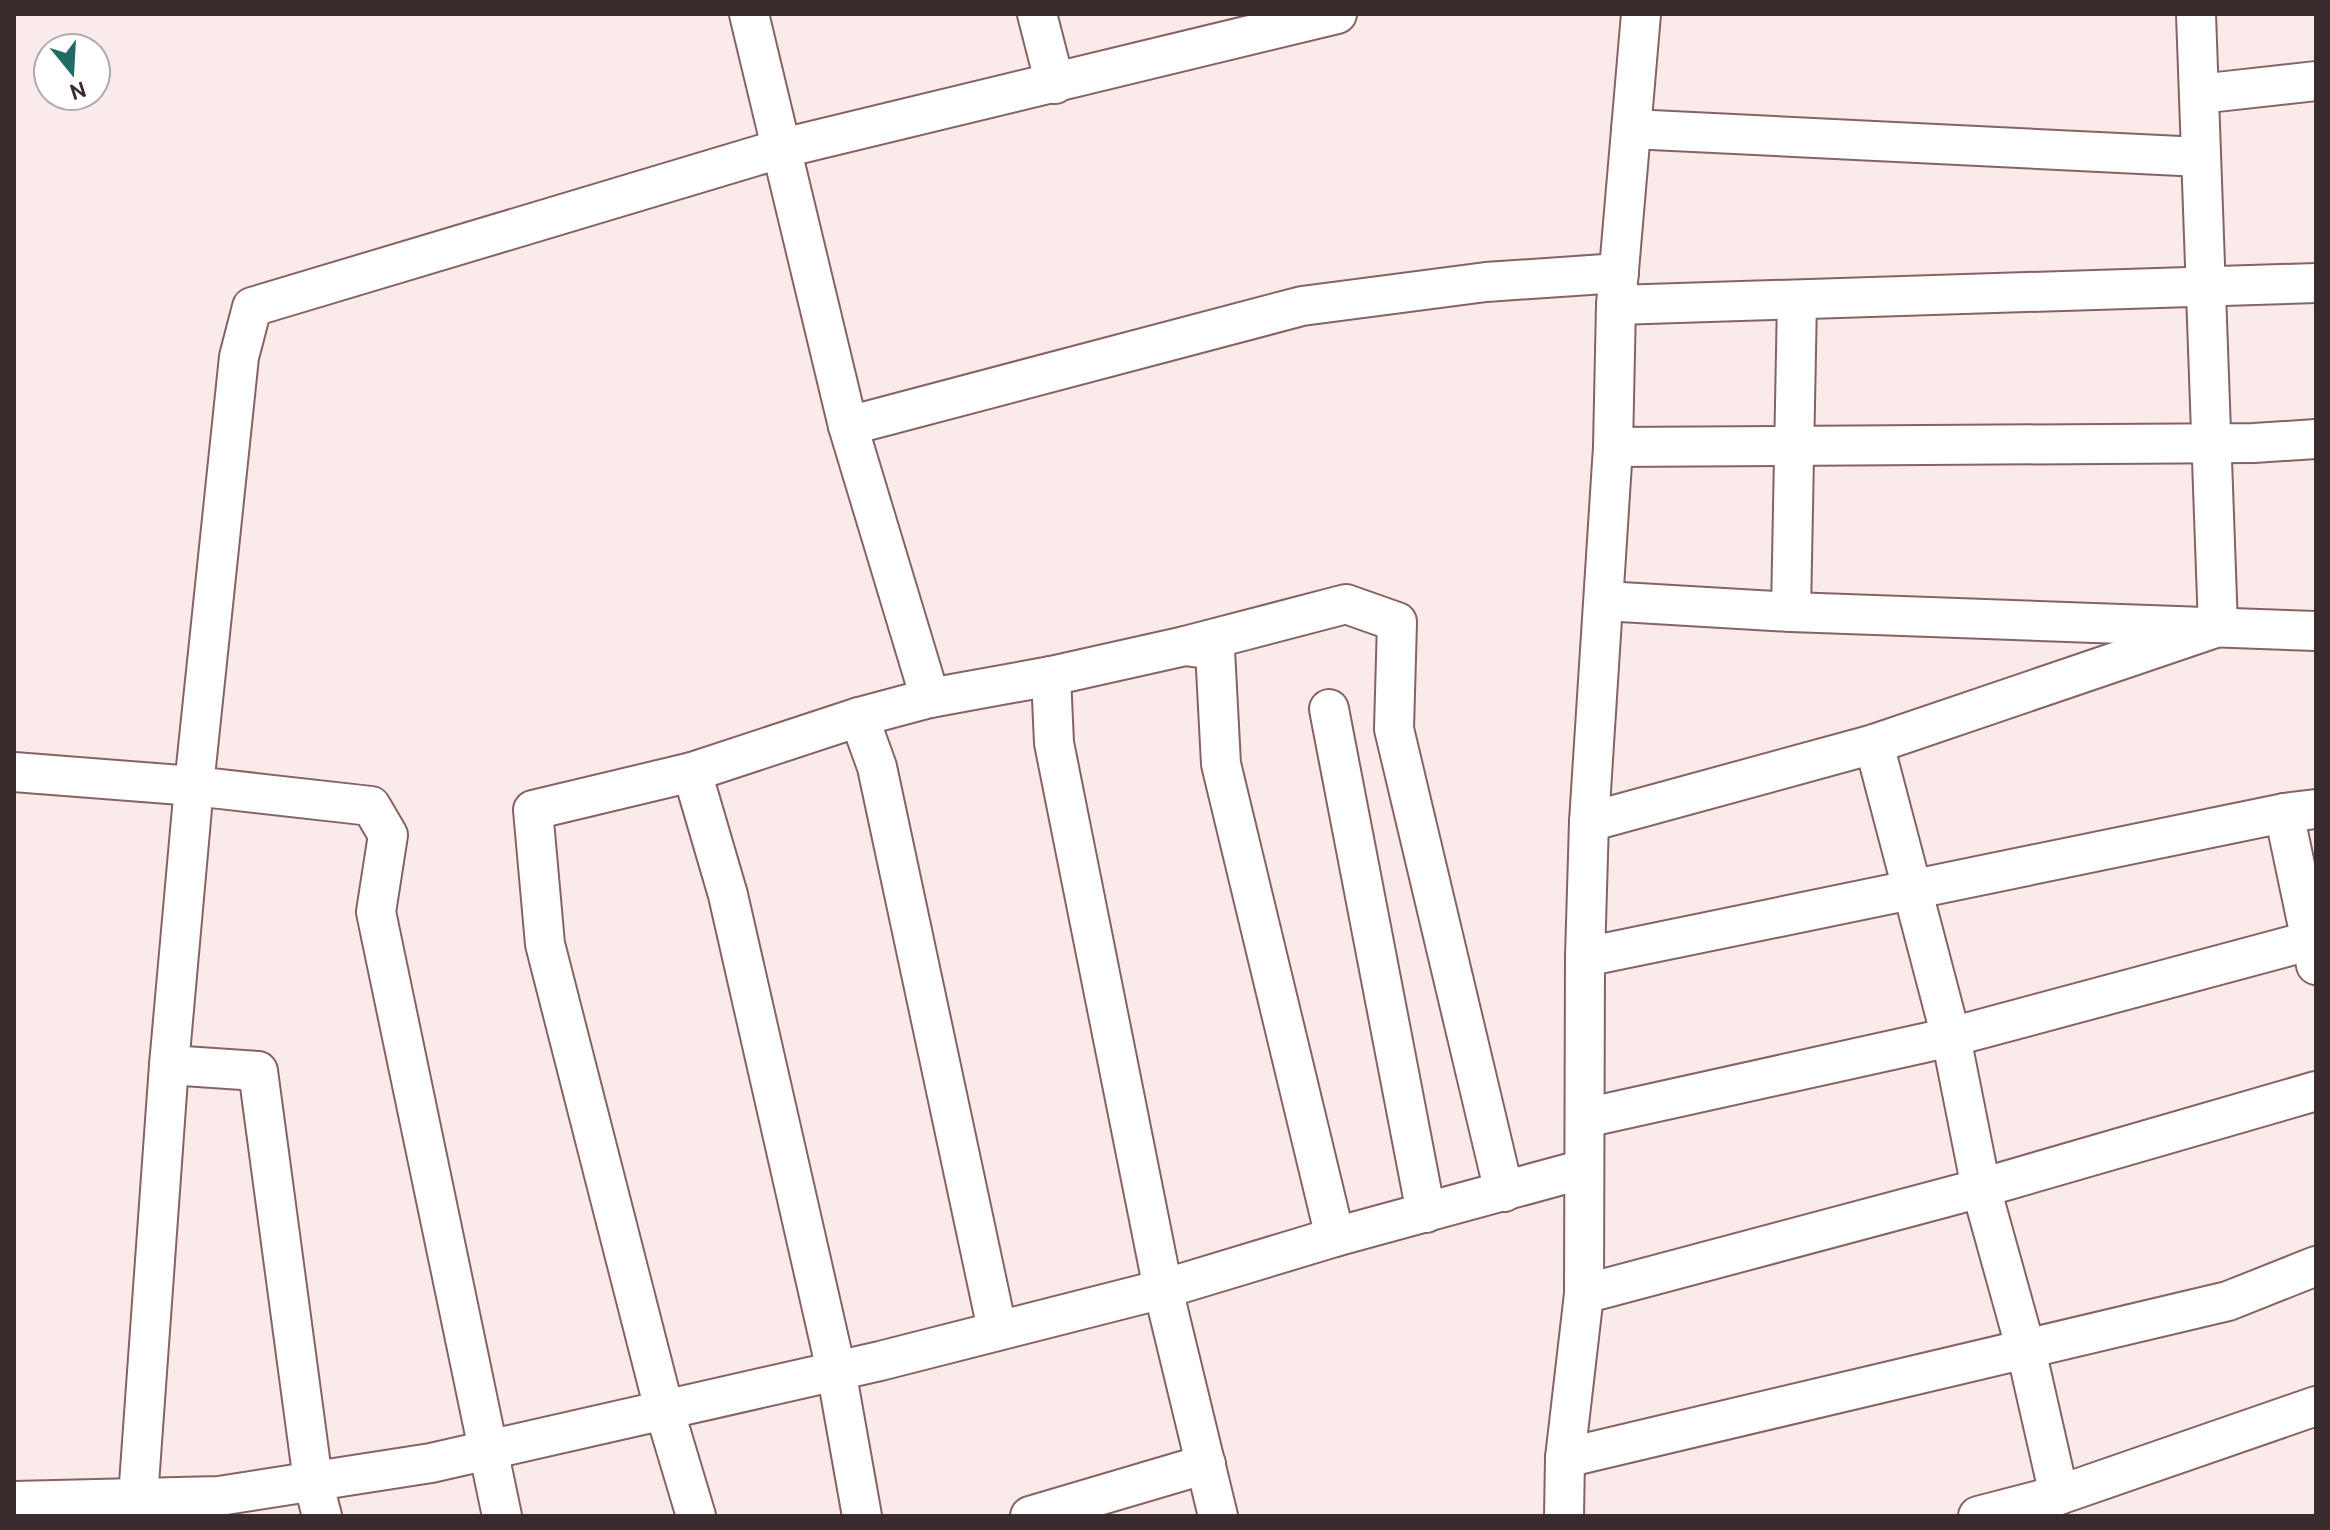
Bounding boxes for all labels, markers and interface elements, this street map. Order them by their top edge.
north arrow [32,32,112,112]
text: N [66,75,90,106]

